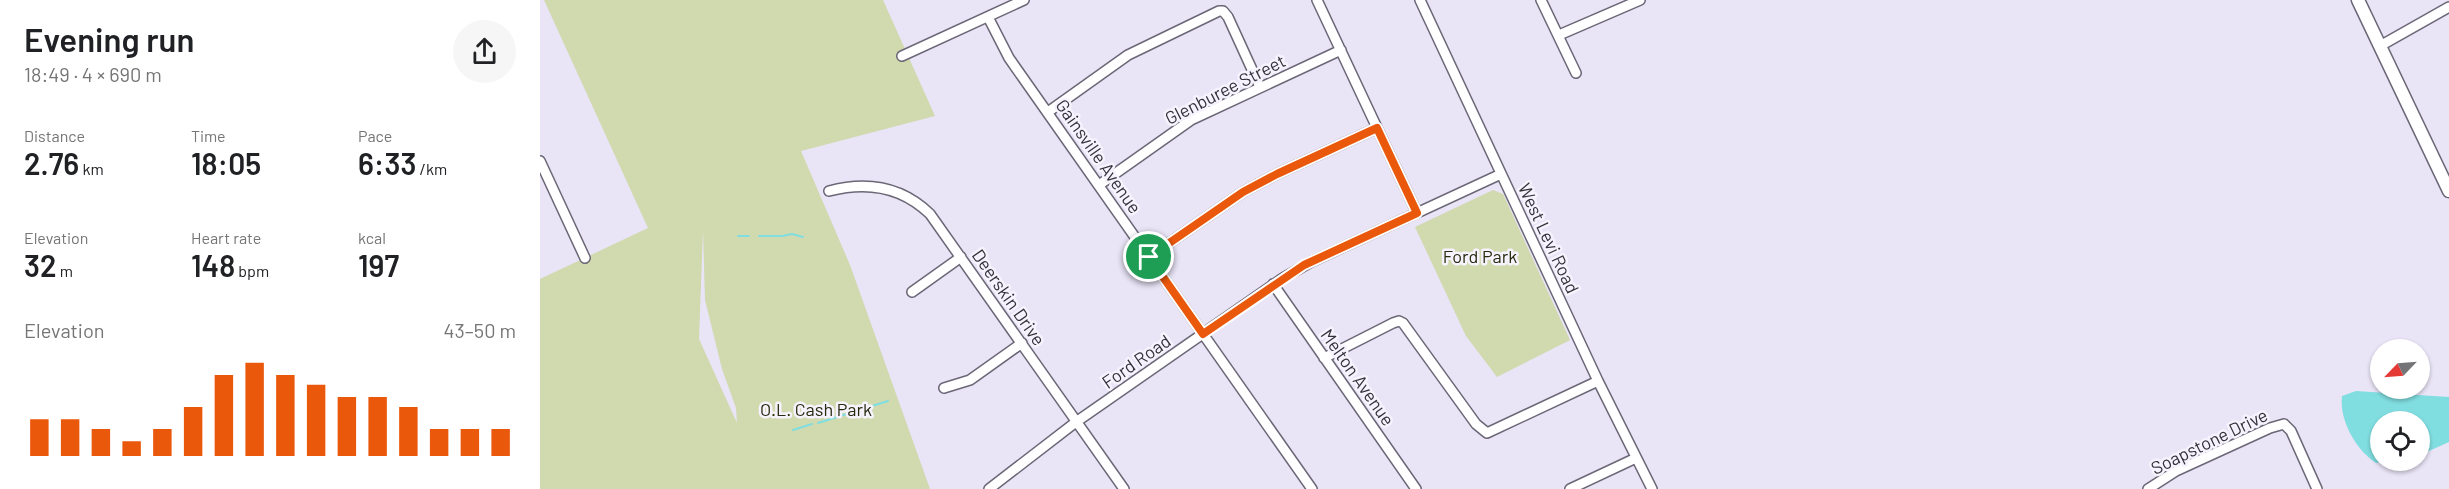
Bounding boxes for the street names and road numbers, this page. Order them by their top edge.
street label: Glenburee Street [1161,49,1289,129]
street label: Gainsville Avenue [1051,95,1147,217]
street label: West Levi Road [1514,179,1584,297]
street label: Deerskin Drive [968,245,1050,349]
street label: Melton Avenue [1317,324,1399,430]
street label: Ford Road [1097,329,1175,393]
street label: Soapstone Drive [2147,403,2271,479]

